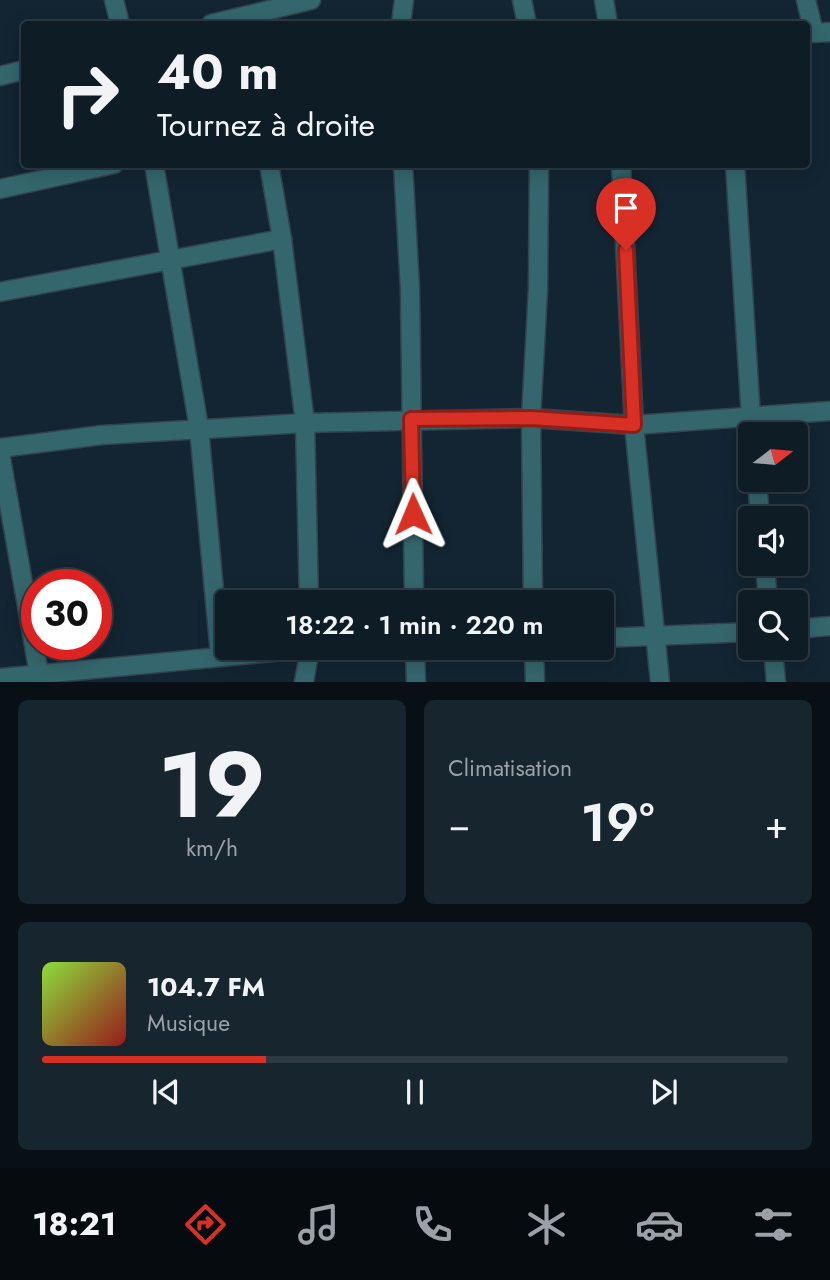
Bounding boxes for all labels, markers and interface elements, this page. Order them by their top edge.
text: 40 m [157,37,279,107]
icon: right [42,49,133,140]
text: Tournez à droite [157,102,375,148]
pin [596,178,656,250]
icon: arrive [607,189,645,227]
north arrow [738,422,808,492]
map controls [738,422,808,660]
position arrow [376,477,450,551]
button: sound [738,506,808,576]
speed limit sign: 30 [21,569,112,660]
button: search [738,590,808,660]
text: 18:22 · 1 min · 220 m [285,606,544,644]
text: 19 [158,720,266,851]
text: Climatisation [448,751,572,785]
text: 19° [581,785,655,861]
text: − [448,797,470,852]
text: + [765,797,788,852]
text: km/h [186,831,238,865]
text: 104.7 FM [147,968,265,1006]
text: Musique [147,1006,230,1040]
icon: previous [147,1073,185,1111]
icon: pause [396,1073,434,1111]
icon: next [645,1073,683,1111]
icon: directions [181,1200,230,1249]
icon: music [294,1200,343,1249]
icon: phone [408,1200,457,1249]
icon: climate [522,1200,571,1249]
icon: car [635,1200,684,1249]
icon: filters [749,1200,798,1249]
text: 18:21 [32,1201,116,1247]

